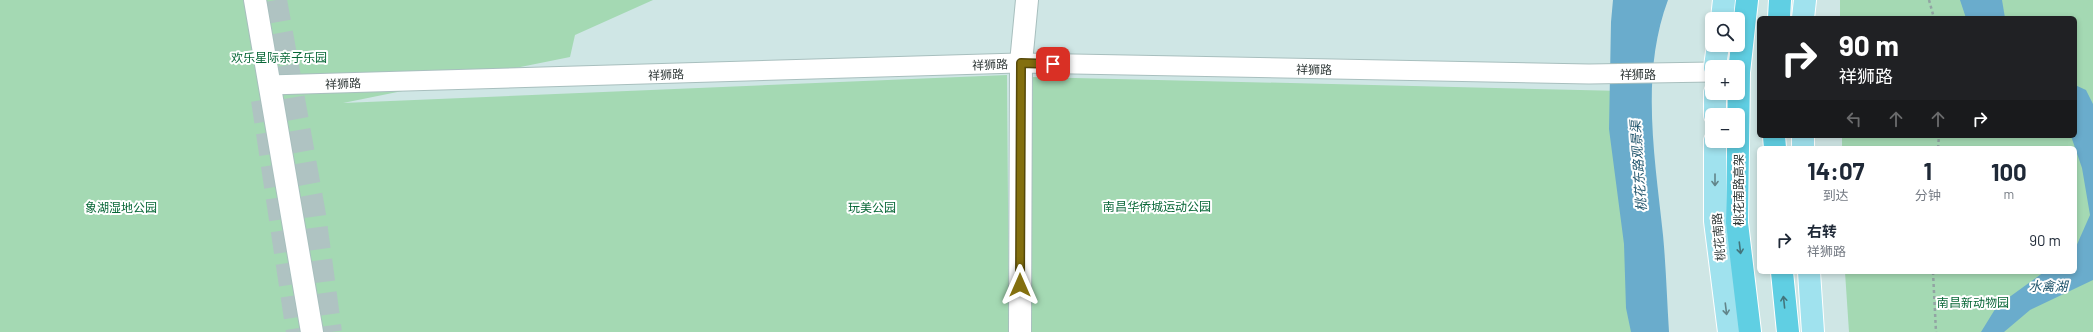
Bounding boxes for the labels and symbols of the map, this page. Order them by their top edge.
pin [1036,47,1070,81]
park label: 欢乐星际亲子乐园 [231,50,327,64]
street label: 祥狮路 [972,56,1008,72]
street label: 祥狮路 [1296,62,1332,76]
street label: 祥狮路 [648,66,684,82]
street label: 祥狮路 [1620,67,1656,81]
street label: 祥狮路 [325,75,361,91]
water label: 桃花东路观景渠 [1627,118,1649,212]
street label: 桃花南路高架 [1731,154,1745,226]
one-way arrow [1711,173,1719,186]
park label: 南昌华侨城运动公园 [1103,199,1211,213]
park label: 象湖湿地公园 [85,200,157,214]
park label: 玩美公园 [848,200,896,214]
street label: 桃花南路 [1709,212,1727,262]
one-way arrow [1736,241,1744,254]
position arrow [999,264,1041,306]
water label: 水禽湖 [2028,278,2069,294]
park label: 南昌新动物园 [1937,295,2009,309]
one-way arrow [1781,296,1788,309]
one-way arrow [1722,302,1730,315]

